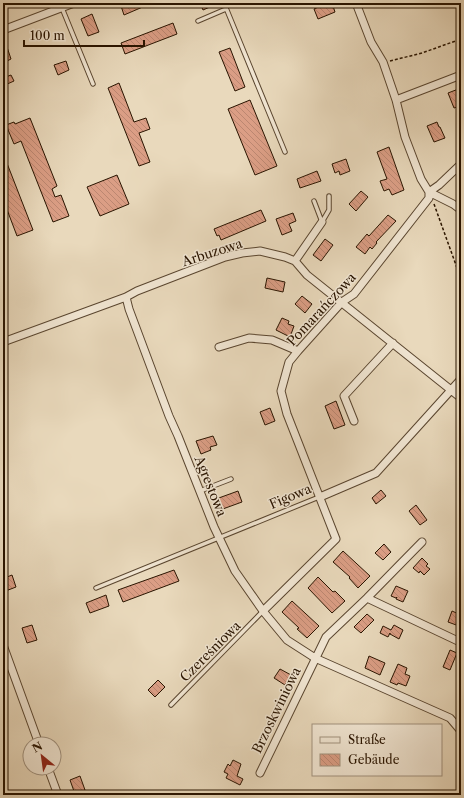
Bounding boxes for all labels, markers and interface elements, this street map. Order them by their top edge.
scale bar [24,22,144,48]
text: 100 m [30,28,65,43]
street label: Arbuzowa [179,235,244,270]
street label: Pomarańczowa [283,269,359,349]
street label: Agrestowa [191,452,230,519]
street label: Figowa [267,480,314,512]
street label: Czereśniowa [176,617,244,685]
street label: Brzoskwiniowa [248,664,304,756]
legend [312,724,442,776]
text: Straße [348,732,386,747]
north arrow [22,736,62,776]
text: N [30,739,45,756]
text: Gebäude [348,752,400,767]

